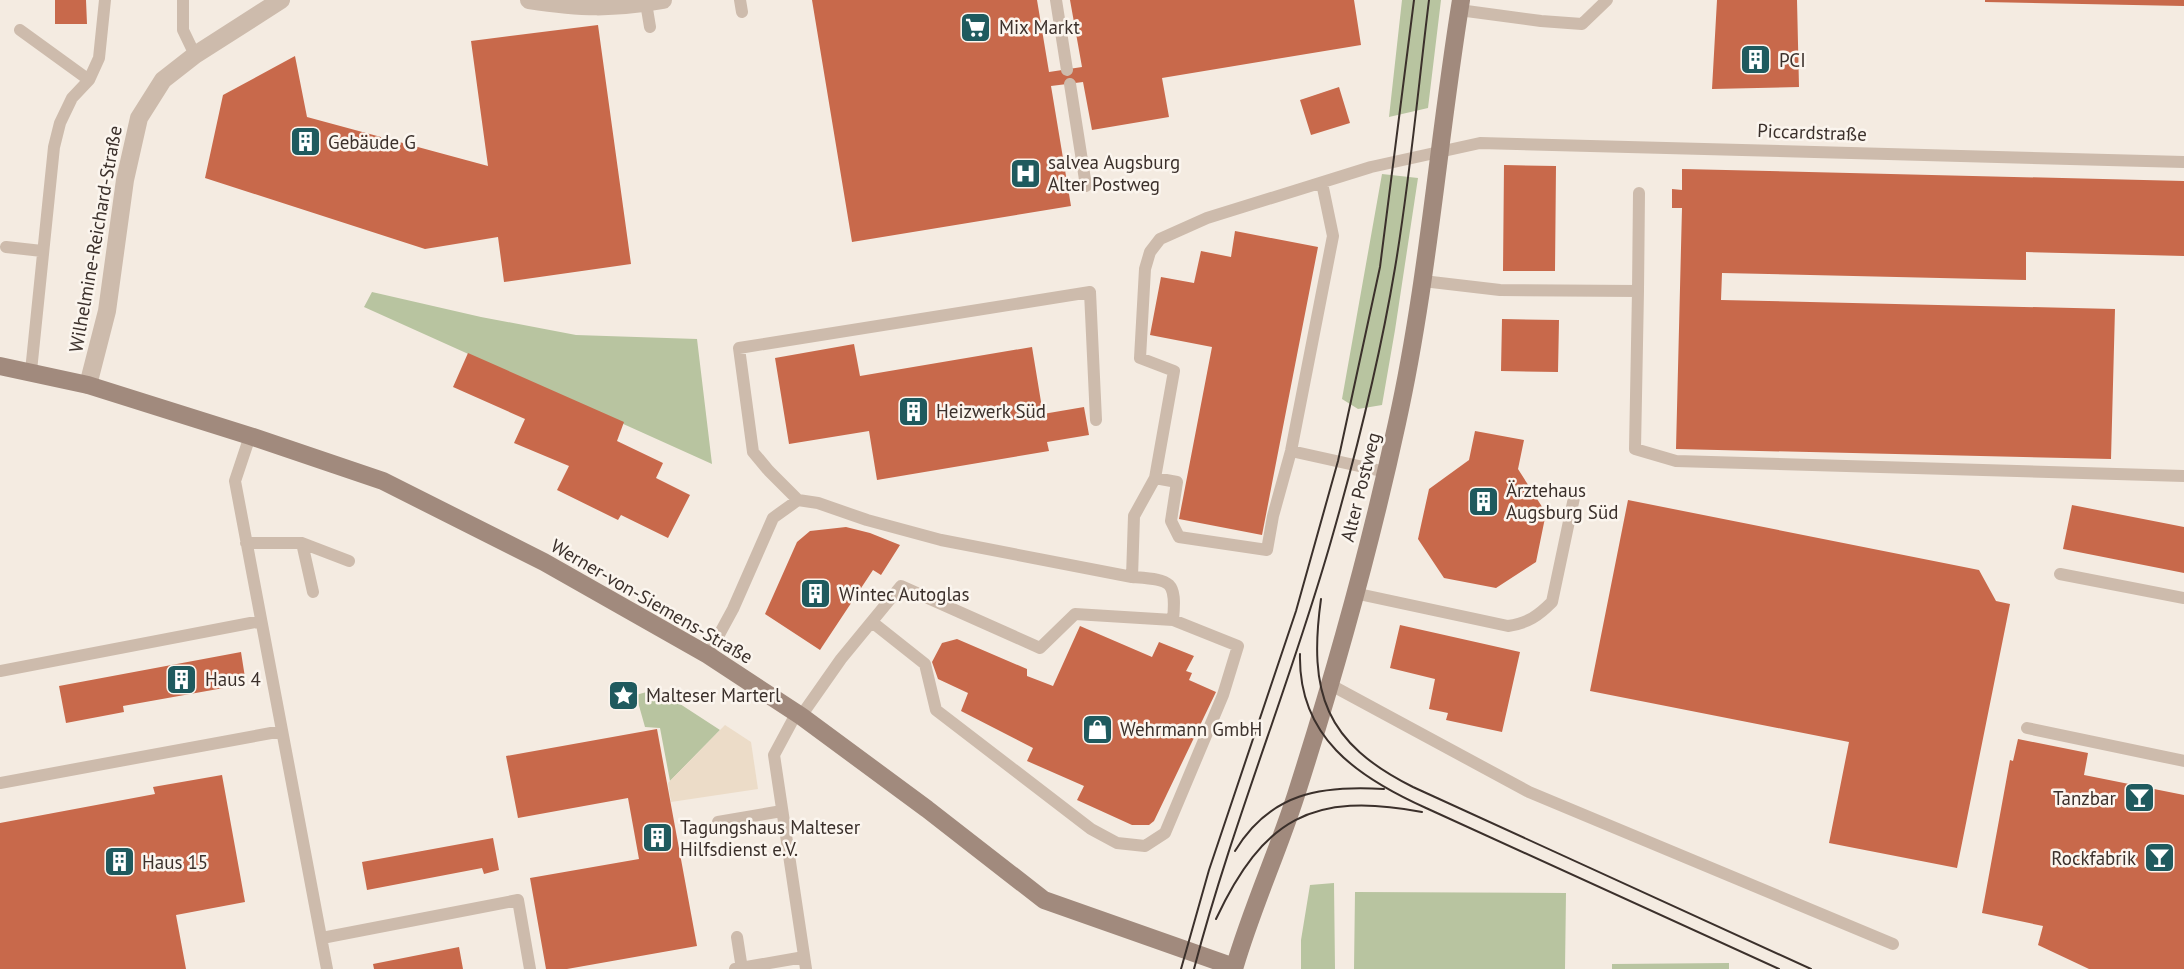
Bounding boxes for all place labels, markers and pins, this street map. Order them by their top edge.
supermarket icon: Mix Markt [959,10,993,44]
place label: Mix Markt [999,15,1080,39]
building icon: PCI [1739,43,1773,77]
place label: PCI [1779,48,1806,72]
building icon: Gebäude G [288,125,322,159]
place label: Gebäude G [328,130,416,154]
place label: salvea Augsburg Alter Postweg [1048,150,1180,196]
hospital icon: salvea Augsburg Alter Postweg [1008,156,1042,190]
building icon: Heizwerk Süd [896,394,930,428]
place label: Heizwerk Süd [936,399,1046,423]
place label: Ärztehaus Augsburg Süd [1506,478,1618,524]
building icon: Ärztehaus Augsburg Süd [1466,484,1500,518]
building icon: Wintec Autoglas [799,577,833,611]
place label: Wintec Autoglas [839,582,969,606]
building icon: Haus 4 [165,662,199,696]
place label: Haus 4 [205,667,261,691]
place icon: Malteser Marterl [606,678,640,712]
place label: Malteser Marterl [646,683,781,707]
shop icon: Wehrmann GmbH [1080,712,1114,746]
place label: Wehrmann GmbH [1120,717,1262,741]
bar icon: Tanzbar [2122,781,2156,815]
place label: Tanzbar [2053,786,2117,810]
place label: Tagungshaus Malteser Hilfsdienst e.V. [680,815,861,861]
building icon: Tagungshaus Malteser Hilfsdienst e.V. [640,821,674,855]
bar icon: Rockfabrik [2142,841,2176,875]
building icon: Haus 15 [102,845,136,879]
place label: Rockfabrik [2051,846,2136,870]
place label: Haus 15 [142,850,208,874]

